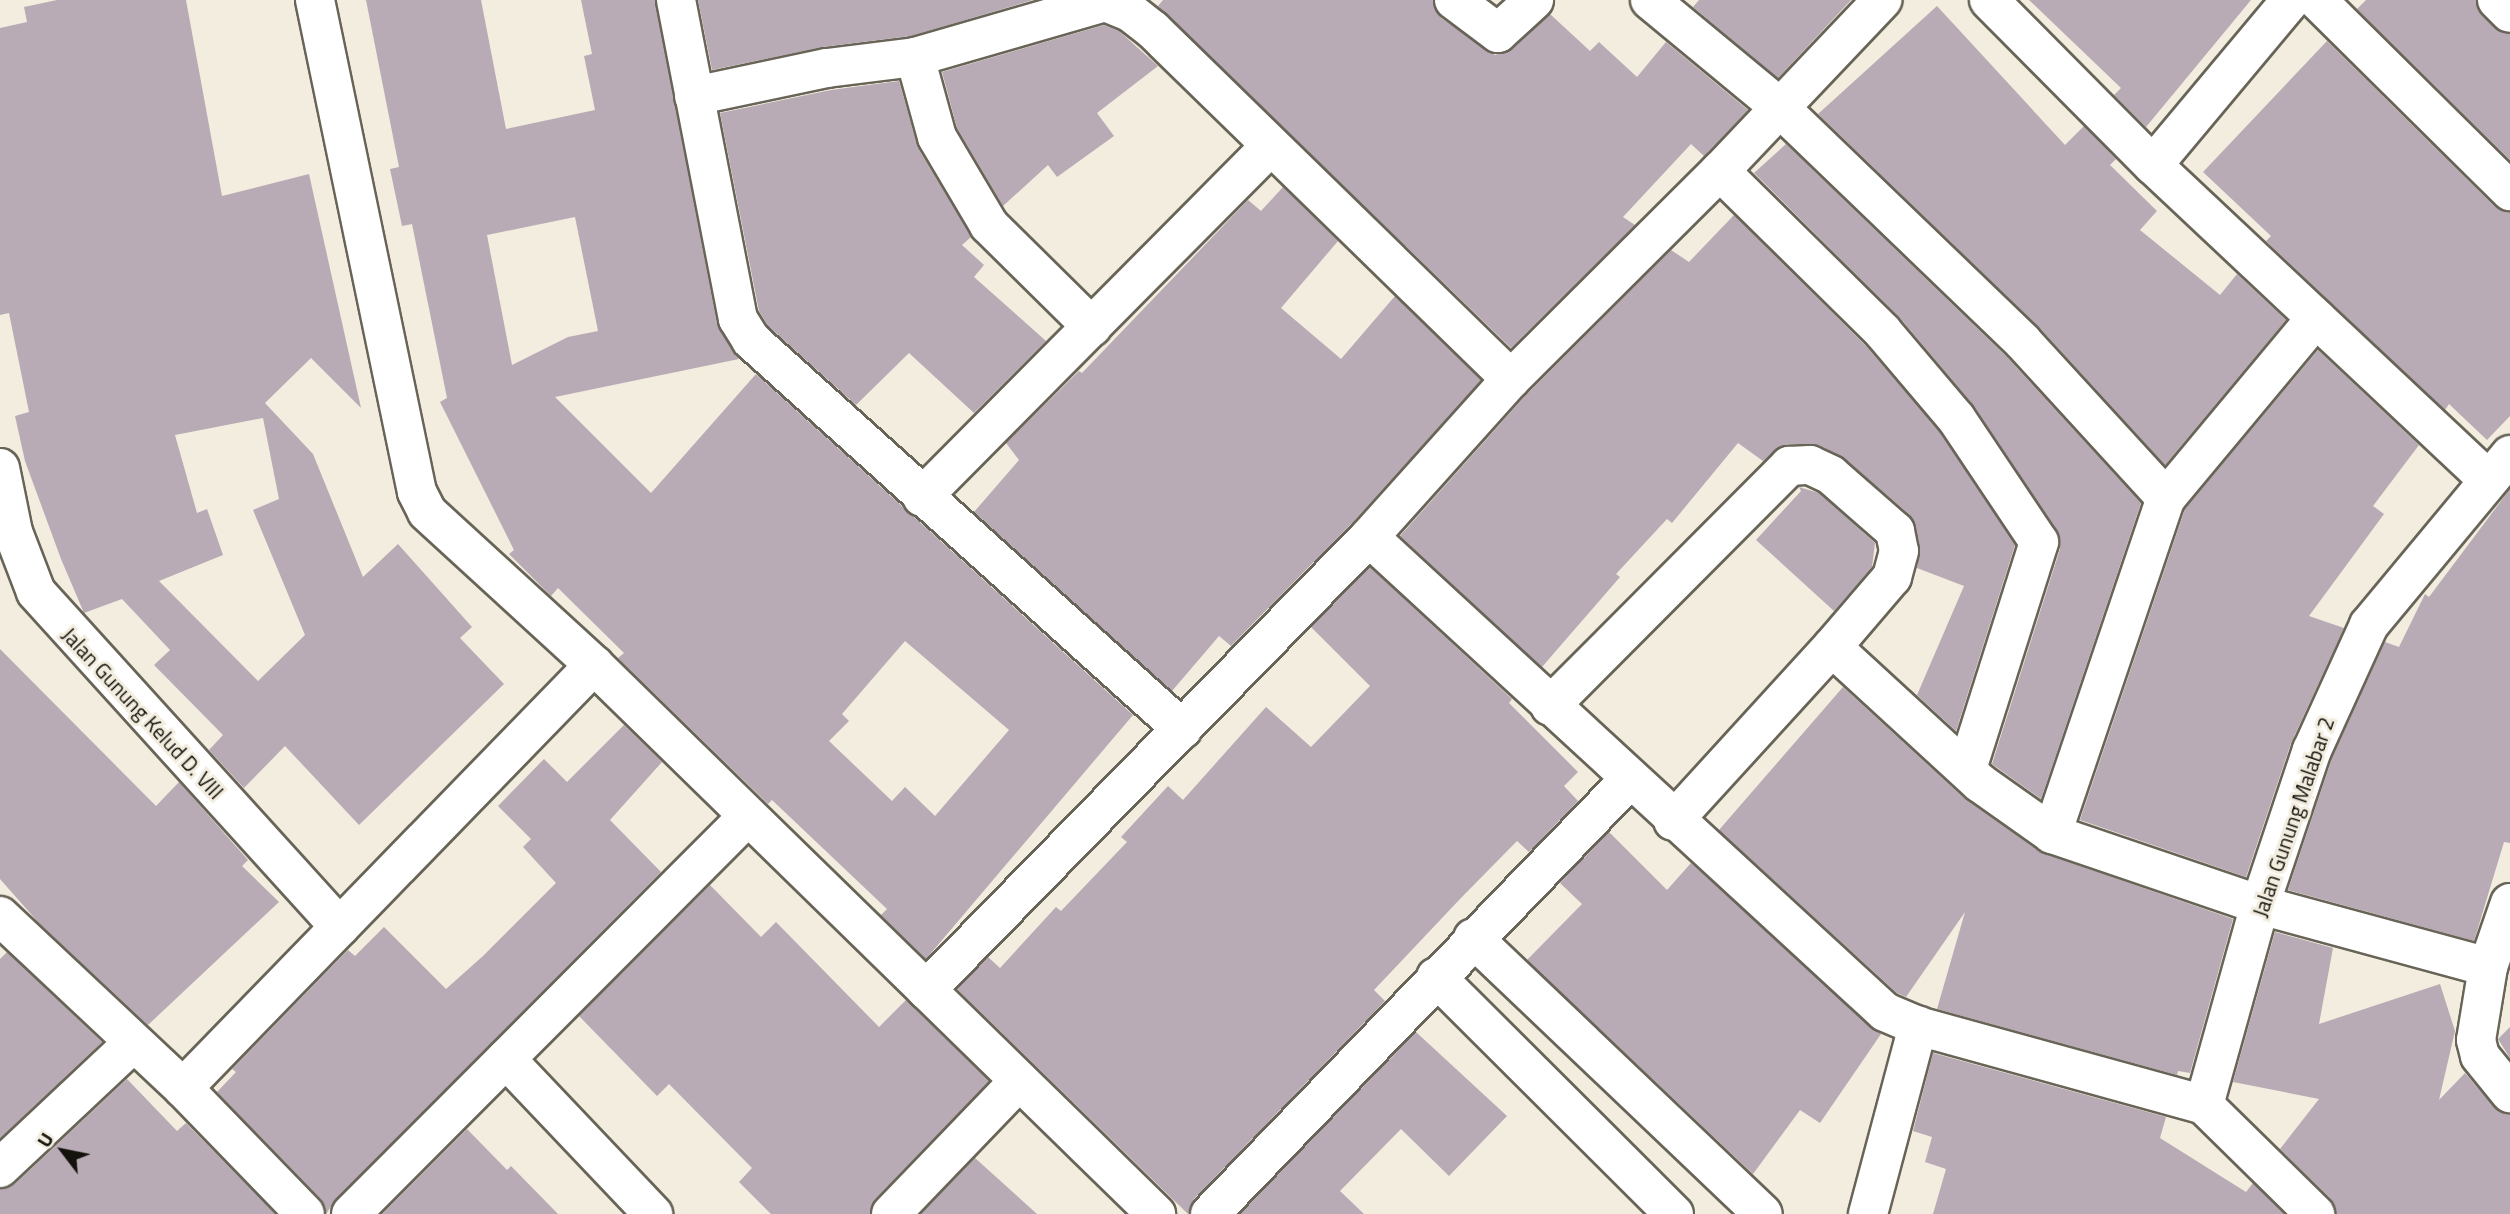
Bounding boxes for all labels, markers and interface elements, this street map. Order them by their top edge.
street label: Jalan Gunung Kelud D. VIII [57,622,229,804]
street label: Jalan Gunung Malabar 2 [2247,714,2339,920]
north arrow [28,1116,98,1186]
text: U [29,1127,60,1153]

